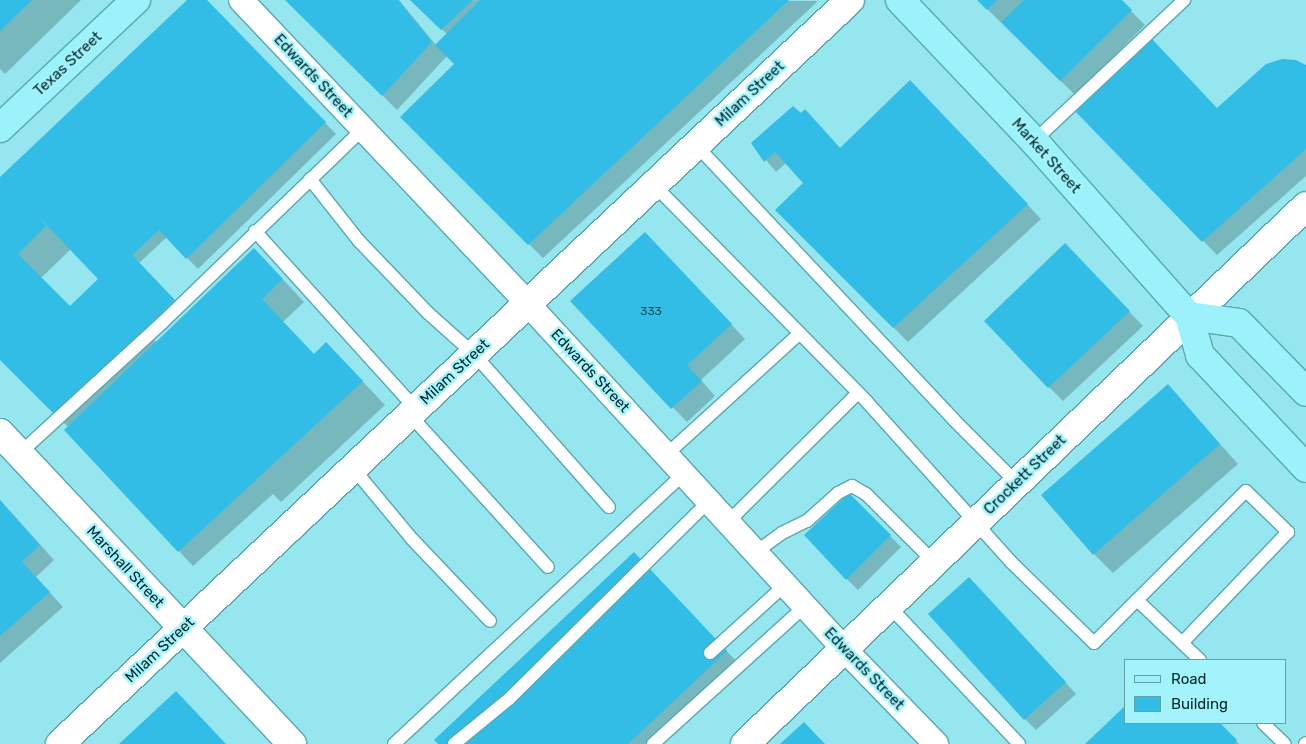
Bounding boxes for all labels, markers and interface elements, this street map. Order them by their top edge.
street label: Texas Street [30,28,106,100]
street label: Edwards Street [270,31,356,121]
street label: Milam Street [712,57,788,131]
street label: Market Street [1008,115,1084,197]
house number: 333 [640,305,662,319]
street label: Edwards Street [547,326,633,416]
street label: Milam Street [417,335,493,409]
street label: Crockett Street [980,431,1070,519]
street label: Marshall Street [83,522,167,612]
street label: Milam Street [122,613,198,687]
street label: Edwards Street [820,624,908,714]
legend [1124,659,1286,724]
text: Road [1171,670,1207,688]
text: Building [1171,695,1228,713]

